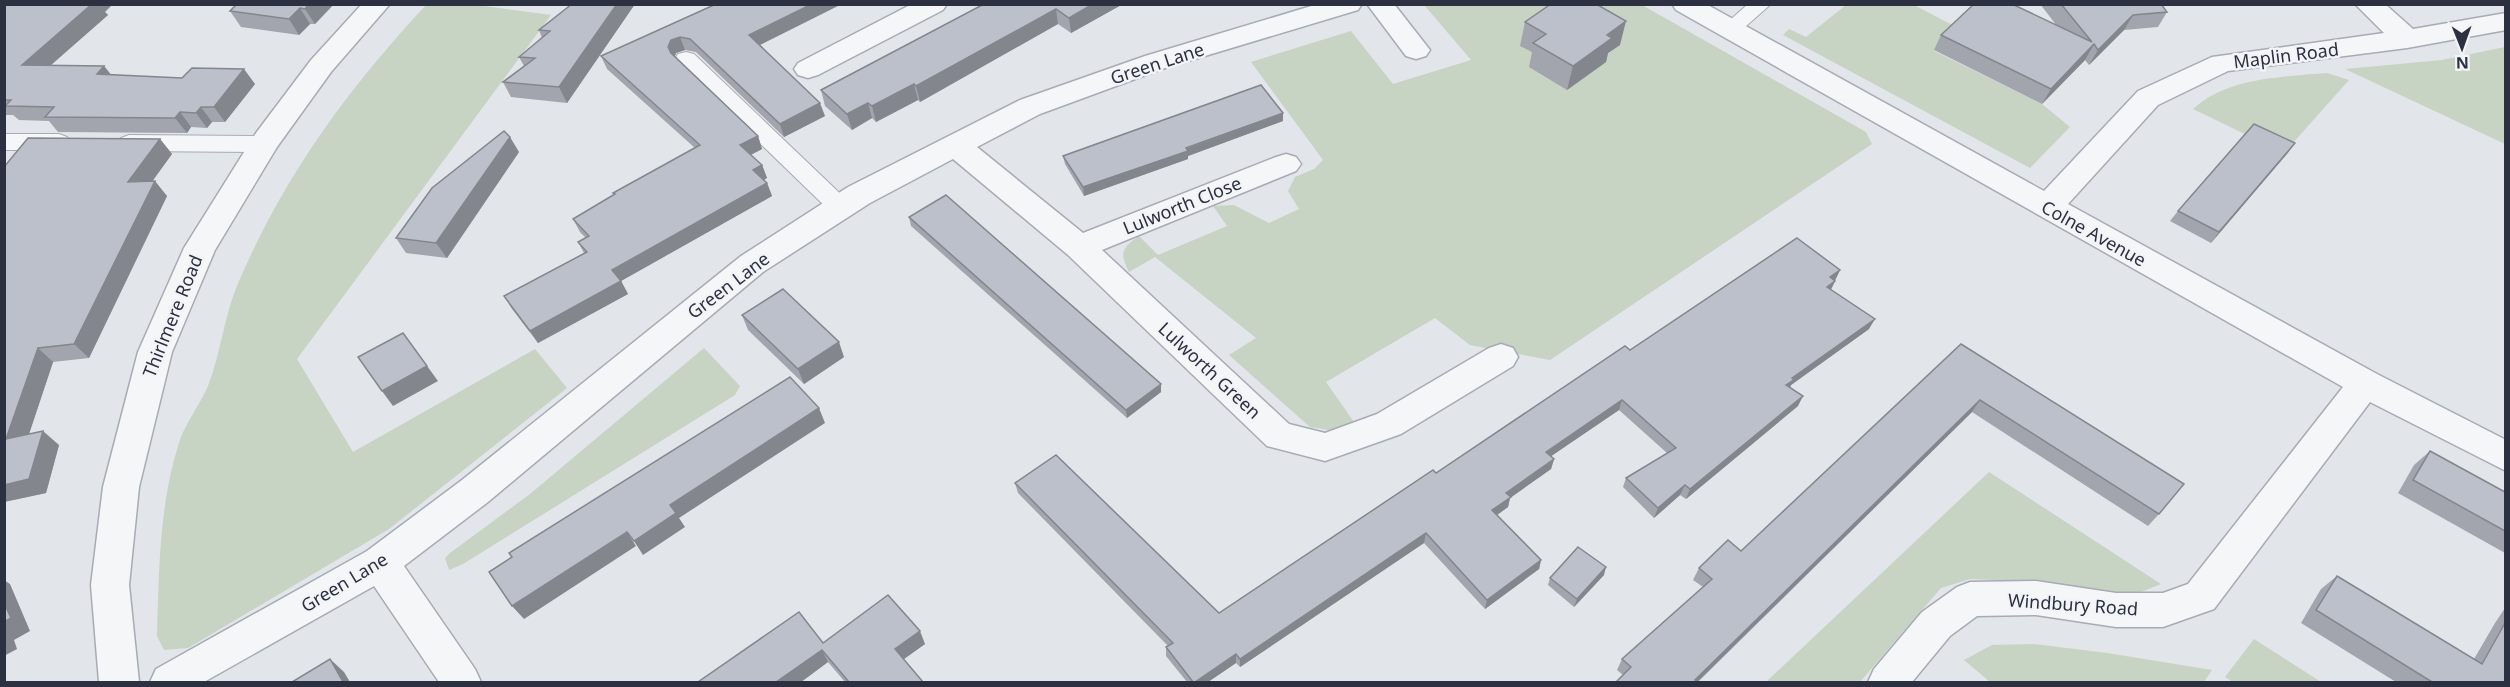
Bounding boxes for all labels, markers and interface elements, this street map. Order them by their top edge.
north arrow [2432,18,2492,78]
street label: Green Lane [1107,37,1207,89]
street label: Maplin Road [2232,37,2340,73]
text: N [2456,52,2469,74]
street label: Lulworth Close [1119,170,1245,240]
street label: Colne Avenue [2037,194,2151,272]
street label: Green Lane [682,246,774,324]
street label: Thirlmere Road [137,251,207,381]
street label: Lulworth Green [1154,316,1266,424]
street label: Green Lane [296,547,392,617]
street label: Windbury Road [2007,587,2139,621]

